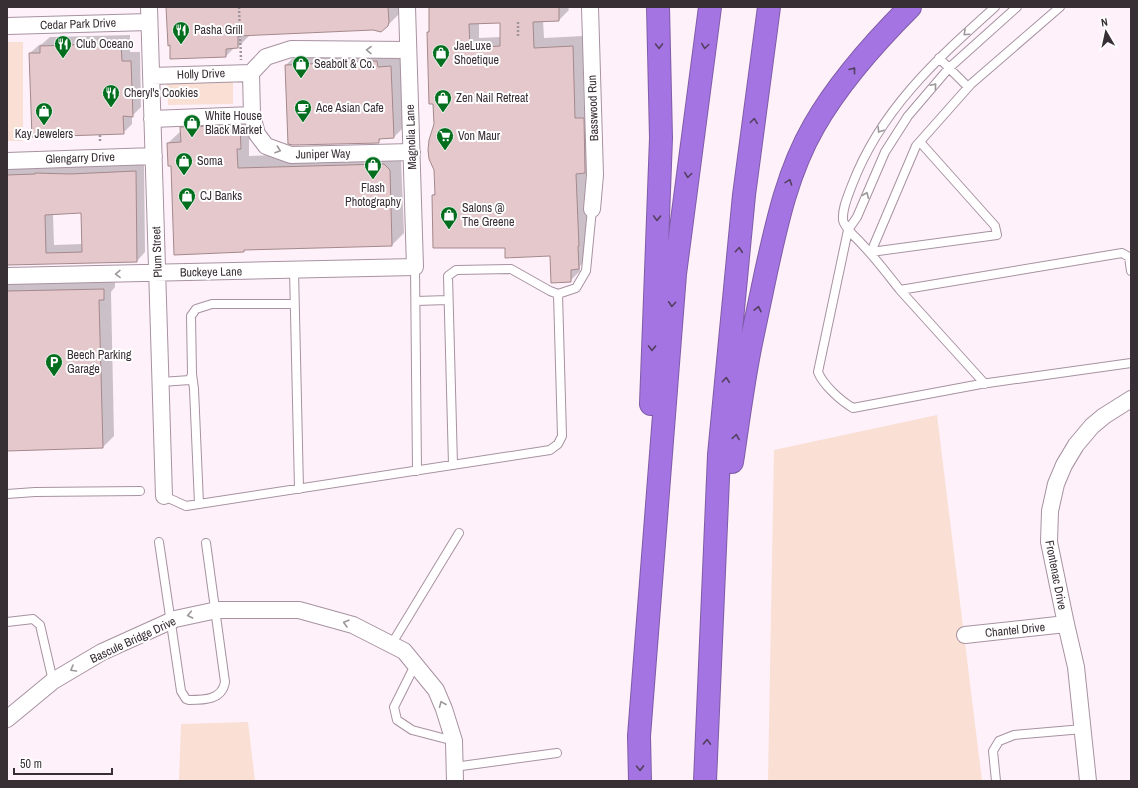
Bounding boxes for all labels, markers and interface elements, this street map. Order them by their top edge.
north arrow [1086,12,1126,52]
street label: Cedar Park Drive [40,15,116,33]
text: N [1100,15,1109,30]
restaurant icon: Pasha Grill [171,20,191,45]
place label: Pasha Grill [194,22,243,38]
one-way arrow [963,29,971,36]
restaurant icon: Club Oceano [53,34,73,59]
place label: Club Oceano [76,36,133,52]
place label: JaeLuxe Shoetique [454,38,499,68]
shop icon: JaeLuxe Shoetique [431,43,451,68]
one-way arrow [655,43,663,49]
one-way arrow [701,43,710,49]
one-way arrow [366,46,372,54]
shop icon: Seabolt & Co. [291,54,311,79]
place label: Seabolt & Co. [314,56,375,72]
street label: Holly Drive [177,65,225,83]
one-way arrow [848,68,855,75]
street label: Basswood Run [584,75,602,141]
restaurant icon: Cheryl's Cookies [101,83,121,108]
one-way arrow [930,83,937,90]
place label: Cheryl's Cookies [124,85,198,101]
shop icon: Zen Nail Retreat [433,88,453,113]
place label: Zen Nail Retreat [456,90,528,106]
cafe icon: Ace Asian Cafe [293,98,313,123]
place label: Ace Asian Cafe [315,100,384,116]
shop icon: Kay Jewelers [34,101,54,126]
street label: Magnolia Lane [402,104,420,170]
place label: White House Black Market [205,108,262,138]
shop icon: White House Black Market [182,113,202,138]
one-way arrow [749,118,758,124]
place label: Kay Jewelers [15,126,73,142]
supermarket icon: Von Maur [435,126,455,151]
one-way arrow [878,126,885,133]
place label: Von Maur [458,128,501,144]
one-way arrow [274,145,281,154]
street label: Juniper Way [295,146,351,162]
street label: Glengarry Drive [45,149,115,167]
shop icon: Soma [174,151,194,176]
place label: Soma [197,153,223,169]
shop icon: Flash Photography [363,155,383,180]
one-way arrow [684,171,693,178]
one-way arrow [785,179,793,186]
place label: Flash Photography [345,180,401,210]
shop icon: CJ Banks [177,186,197,211]
place label: CJ Banks [200,188,242,204]
one-way arrow [862,192,870,199]
place label: Salons @ The Greene [462,200,515,230]
shop icon: Salons @ The Greene [439,205,459,230]
one-way arrow [653,215,661,221]
street label: Plum Street [148,226,166,278]
one-way arrow [734,247,743,253]
street label: Buckeye Lane [180,263,242,281]
one-way arrow [115,270,121,278]
one-way arrow [668,301,677,307]
one-way arrow [754,305,762,312]
one-way arrow [648,345,657,351]
place label: Beech Parking Garage [67,347,132,377]
parking icon: Beech Parking Garage [44,352,64,377]
one-way arrow [722,377,731,383]
one-way arrow [731,434,740,440]
street label: Frontenac Drive [1041,539,1071,611]
one-way arrow [187,611,193,619]
street label: Bascule Bridge Drive [87,613,179,667]
one-way arrow [343,619,350,628]
street label: Chantel Drive [984,619,1046,641]
one-way arrow [70,665,77,672]
one-way arrow [439,700,447,708]
one-way arrow [703,739,711,745]
scale bar [14,750,112,776]
text: 50 m [20,756,42,772]
one-way arrow [636,765,644,771]

